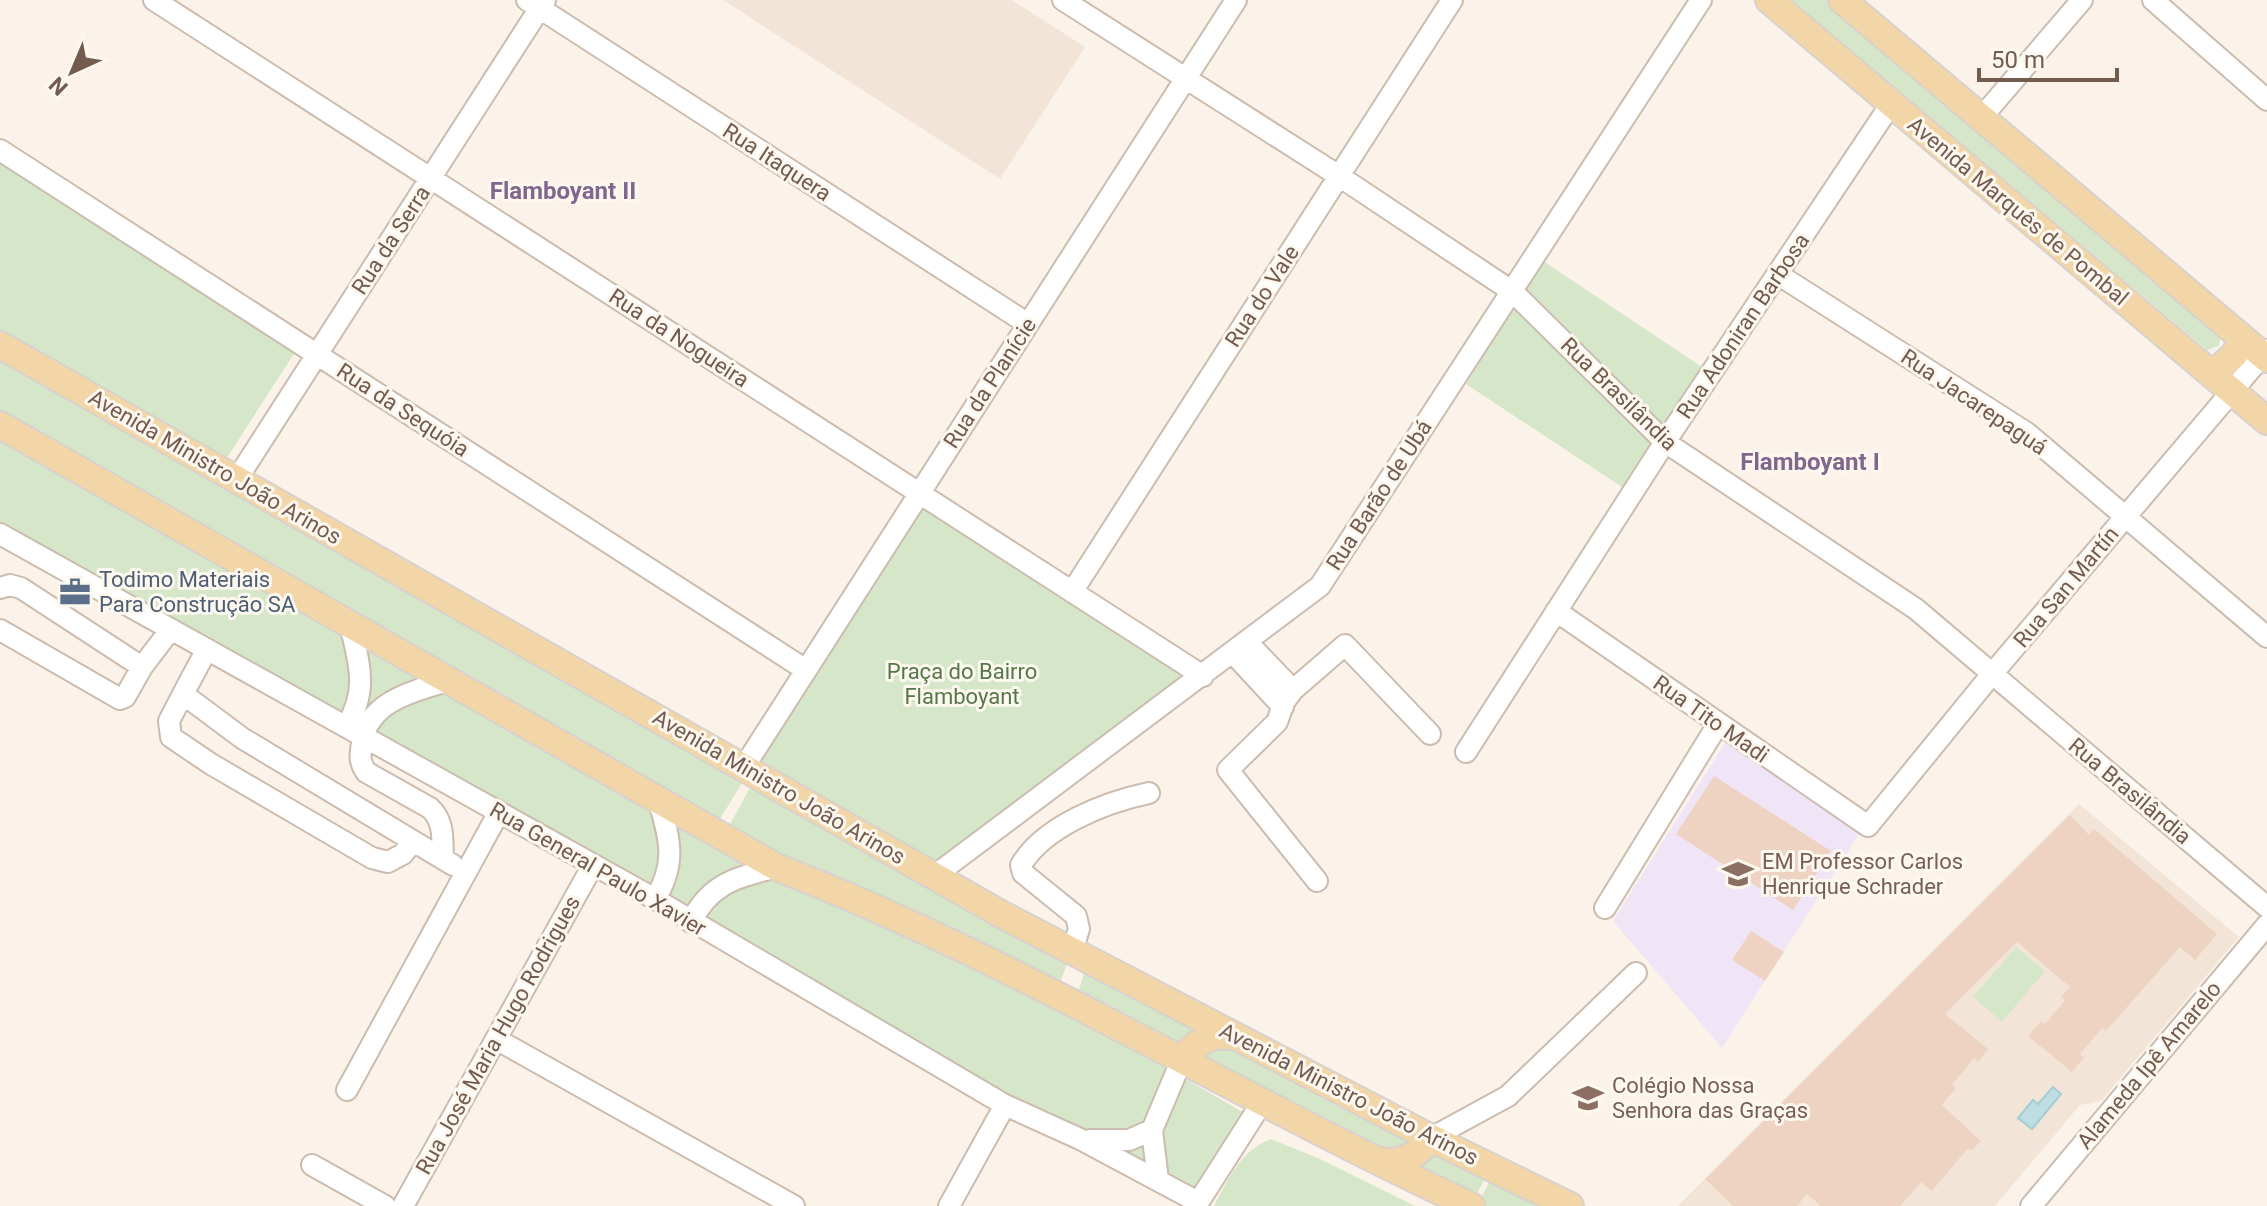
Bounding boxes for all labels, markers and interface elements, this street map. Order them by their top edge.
north arrow [32,32,112,112]
scale bar [1979,32,2117,82]
text: 50 m [1991,46,2045,74]
text: N [44,72,73,100]
street label: Avenida Marquês de Pombal [1903,112,2133,310]
street label: Rua Itaquera [718,118,836,206]
district label: Flamboyant II [490,177,636,205]
street label: Rua da Serra [347,181,435,299]
street label: Rua Adoniran Barbosa [1672,229,1814,423]
street label: Rua do Vale [1220,241,1304,351]
street label: Rua da Nogueira [604,283,754,393]
street label: Rua da Planície [939,313,1041,453]
street label: Rua Brasilândia [1556,332,1682,456]
street label: Rua Jacarepaguá [1896,344,2052,460]
street label: Rua da Sequóia [332,358,474,462]
street label: Avenida Ministro João Arinos [84,384,346,550]
street label: Rua Barão de Ubá [1321,415,1437,575]
district label: Flamboyant I [1740,448,1880,476]
street label: Rua San Martín [2008,522,2124,652]
place label: Todimo Materiais Para Construção SA [99,567,296,617]
office icon: Todimo Materiais Para Construção SA [58,575,92,609]
park label: Praça do Bairro Flamboyant [887,659,1037,709]
street label: Rua Tito Madi [1649,670,1773,768]
street label: Avenida Ministro João Arinos [648,704,910,870]
street label: Rua Brasilândia [2064,733,2196,849]
street label: Rua General Paulo Xavier [486,797,711,941]
place label: EM Professor Carlos Henrique Schrader [1762,849,1963,899]
school or university icon: EM Professor Carlos Henrique Schrader [1721,857,1755,891]
street label: Rua José Maria Hugo Rodrigues [411,891,585,1179]
street label: Alameda Ipê Amarelo [2072,976,2226,1154]
street label: Avenida Ministro João Arinos [1215,1018,1483,1170]
place label: Colégio Nossa Senhora das Graças [1612,1073,1808,1123]
school or university icon: Colégio Nossa Senhora das Graças [1571,1081,1605,1115]

